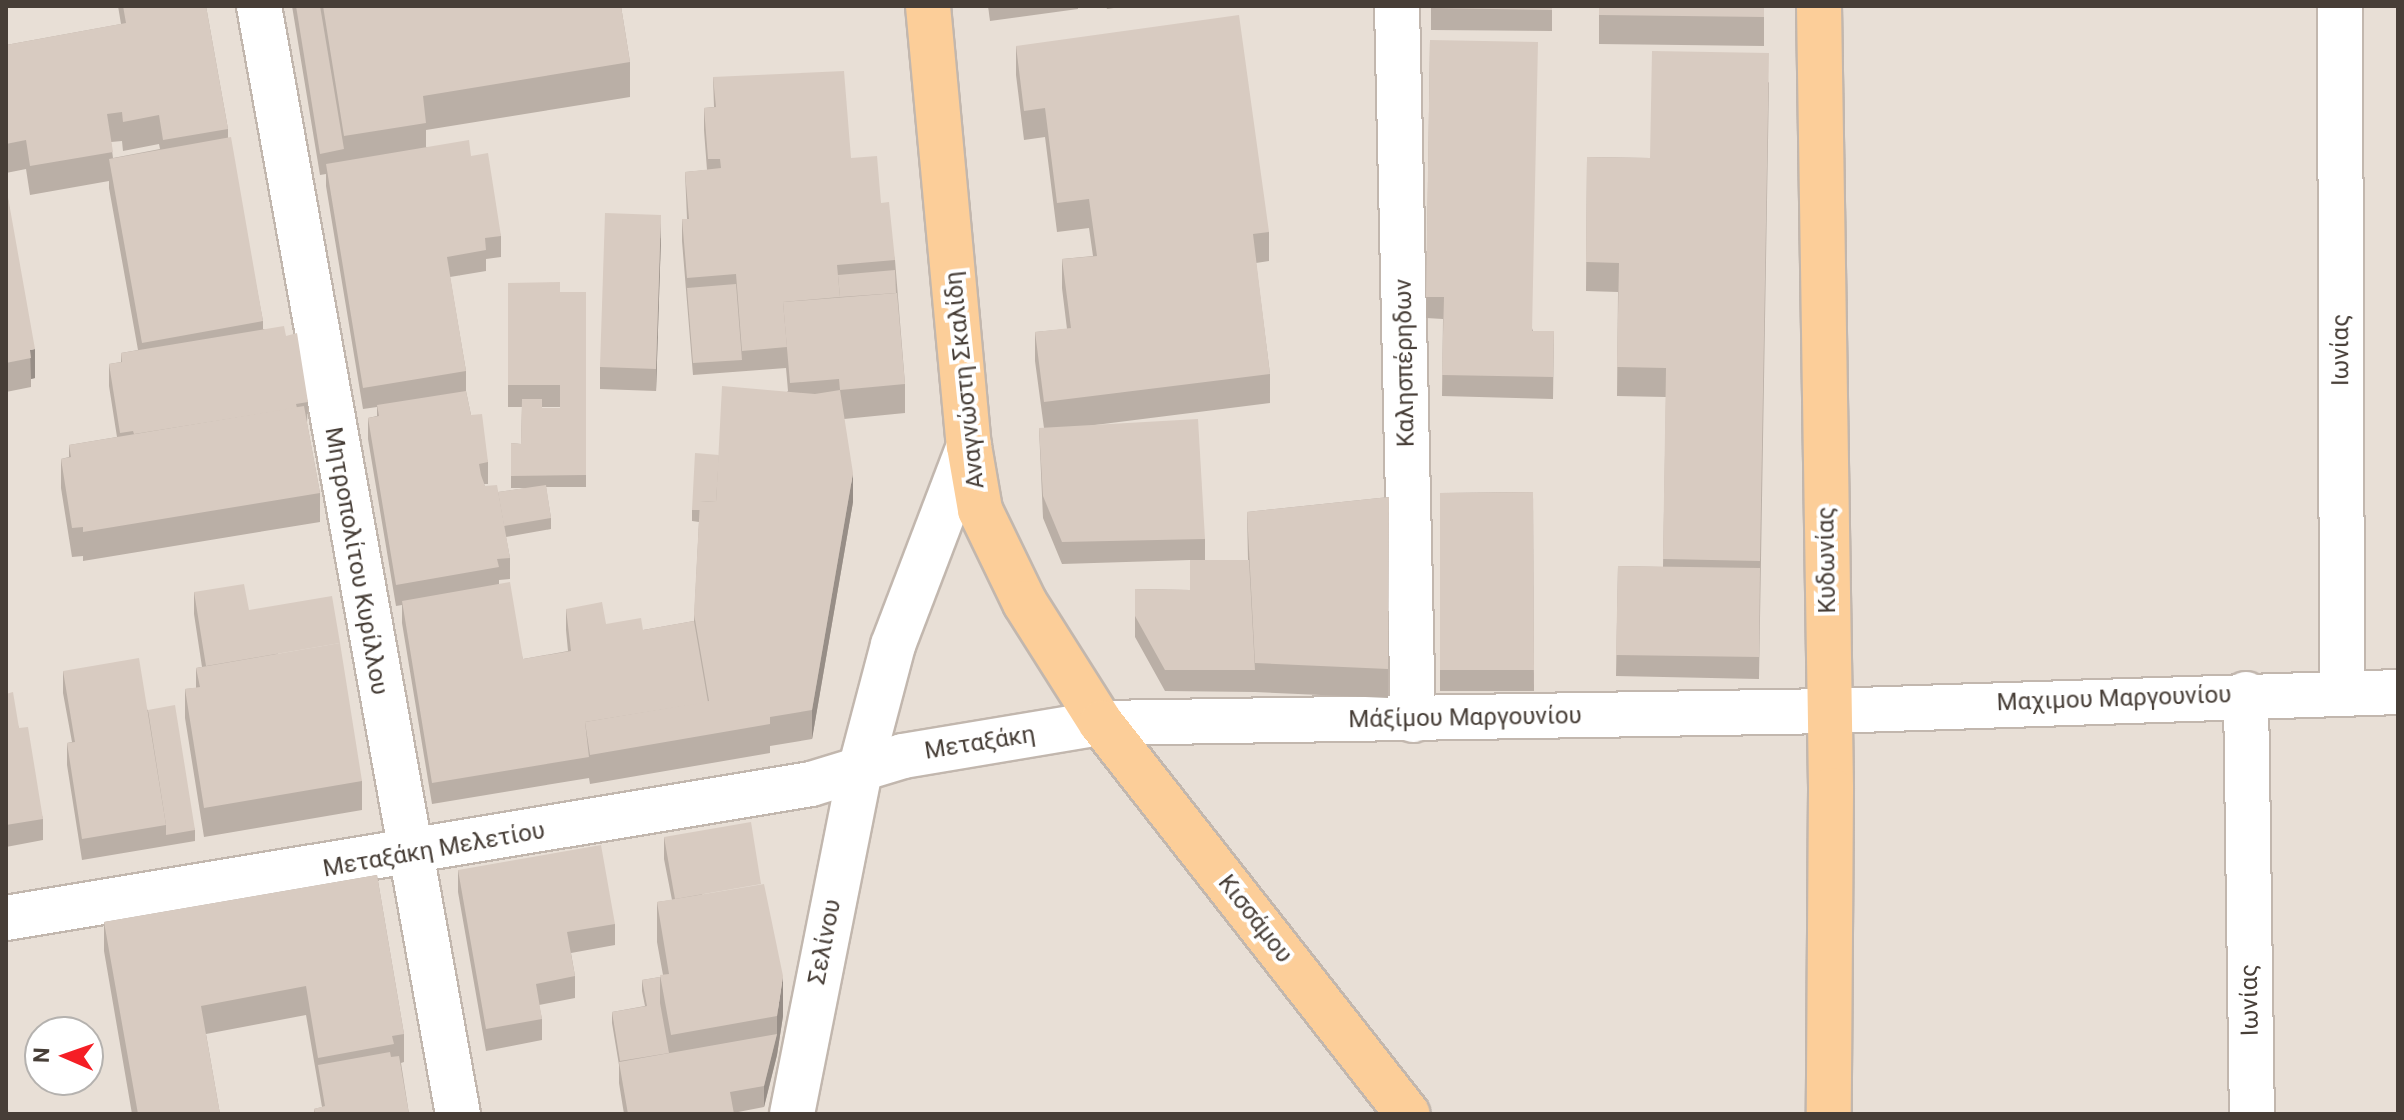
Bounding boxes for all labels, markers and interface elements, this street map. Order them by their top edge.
street label: Αναγνώστη Σκαλίδη [939,270,991,490]
street label: Καλησπέρηδων [1389,279,1421,447]
street label: Ιωνίας [2327,314,2355,386]
street label: Μητροπολίτου Κυρίλλου [318,425,394,697]
street label: Κυδωνίας [1812,506,1842,614]
street label: Μαχιμου Mαργουνίου [1996,681,2232,717]
street label: Μάξίμου Mαργουνίου [1348,702,1582,734]
street label: Μεταξάκη [923,720,1037,766]
street label: Μεταξάκη Μελετίου [321,816,547,884]
street label: Κισσάμου [1212,869,1298,969]
street label: Σελίνου [803,897,847,987]
street label: Ιωνίας [2235,964,2265,1036]
north arrow [24,1016,104,1096]
text: N [29,1047,54,1063]

